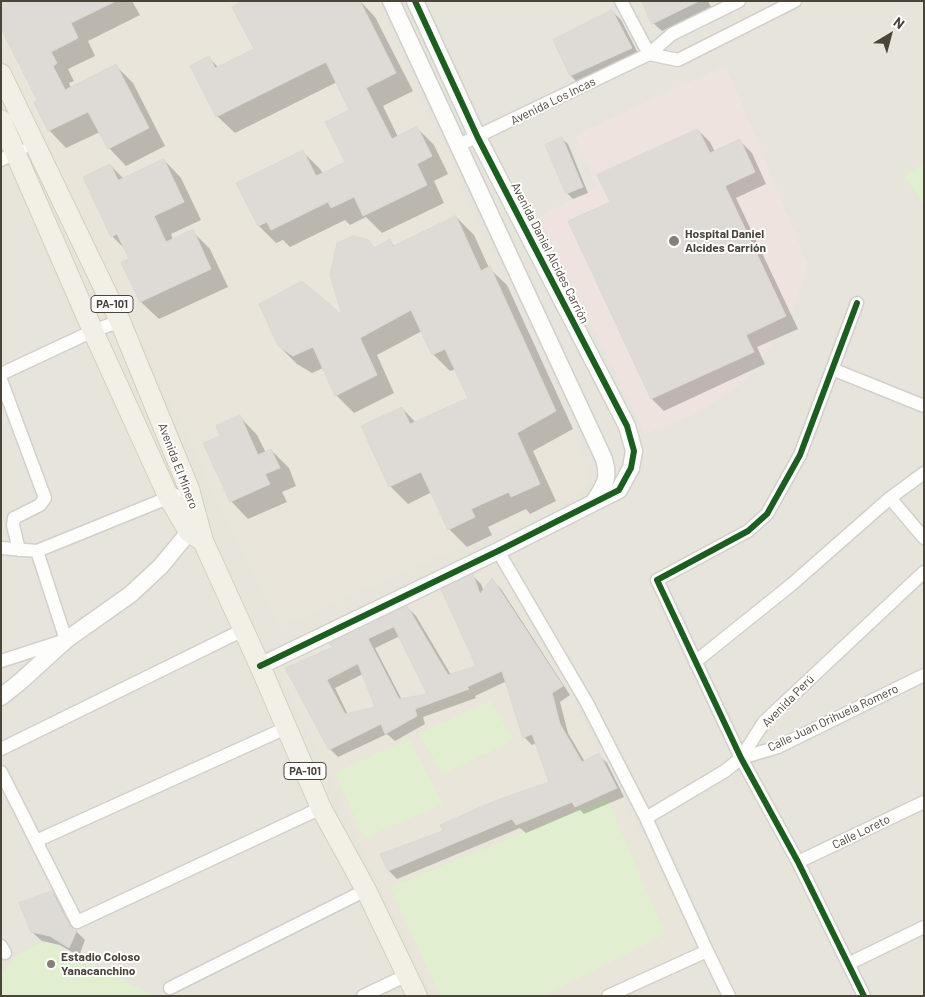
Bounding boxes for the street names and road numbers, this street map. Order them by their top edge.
street label: Avenida Los Incas [508,74,598,128]
street label: Avenida Daniel Alcides Carrión [508,180,592,326]
road number: PA-101 [91,296,133,312]
street label: Avenida El Minero [155,421,201,511]
street label: Avenida Perú [759,672,817,730]
street label: Calle Juan Orihuela Romero [765,681,901,755]
road number: PA-101 [284,762,326,779]
street label: Calle Loreto [830,812,892,852]

